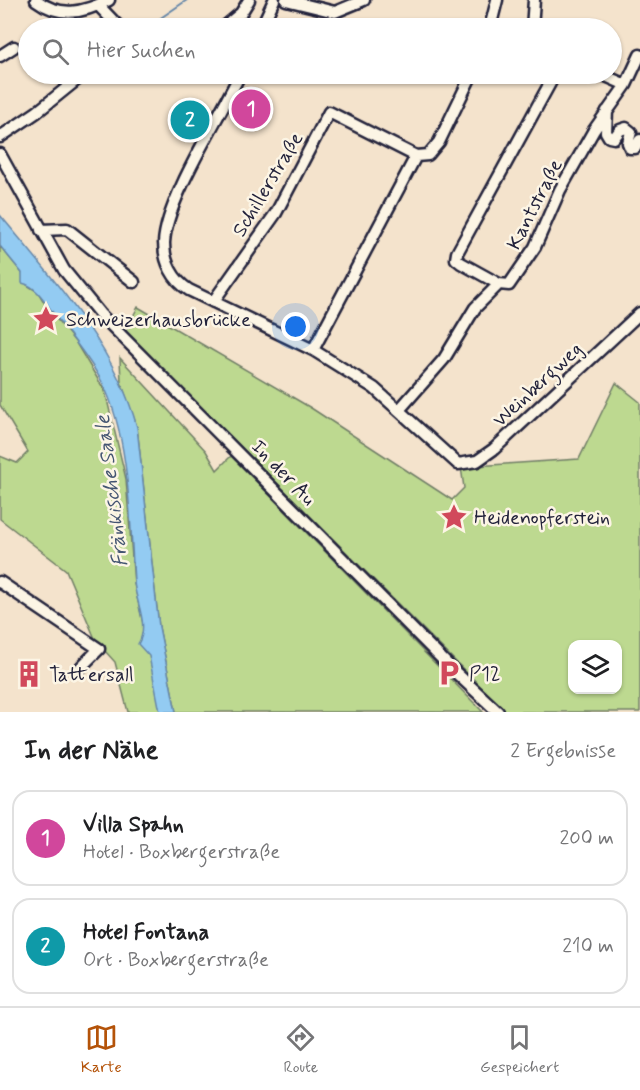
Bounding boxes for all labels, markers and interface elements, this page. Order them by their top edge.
search box [18,18,622,84]
icon: search [39,35,72,68]
text: Hier suchen [87,37,196,65]
pin: 1 [232,86,270,132]
pin: 2 [170,98,210,142]
street label: Schillerstraße [226,127,310,242]
street label: Kantstraße [501,155,570,255]
place icon: Schweizerhausbrücke [31,304,61,334]
place label: Schweizerhausbrücke [66,307,251,334]
your location [281,312,310,341]
street label: Weinbergweg [487,337,590,435]
water label: Fränkische Saale [89,413,135,568]
street label: In der Au [245,434,321,512]
place icon: Heidenopferstein [439,502,469,532]
place label: Heidenopferstein [474,505,610,532]
map controls [568,640,622,694]
button: layers [568,640,622,694]
parking icon: P12 [434,658,464,688]
building icon: Tattersall [14,659,44,689]
place label: P12 [469,661,500,688]
place label: Tattersall [49,662,134,689]
text: In der Nähe [24,734,158,768]
text: 2 Ergebnisse [510,738,616,765]
text: Villa Spahn [83,811,184,839]
text: 1 [41,825,50,852]
text: 200 m [559,825,614,852]
text: Hotel · Boxbergerstraße [83,839,280,866]
text: Hotel Fontana [83,919,209,947]
text: 2 [41,933,50,960]
text: 210 m [562,933,614,960]
text: Ort · Boxbergerstraße [83,947,269,974]
tab: Karte [81,1021,122,1078]
tab: Route [283,1021,318,1078]
tab: Gespeichert [480,1021,559,1078]

